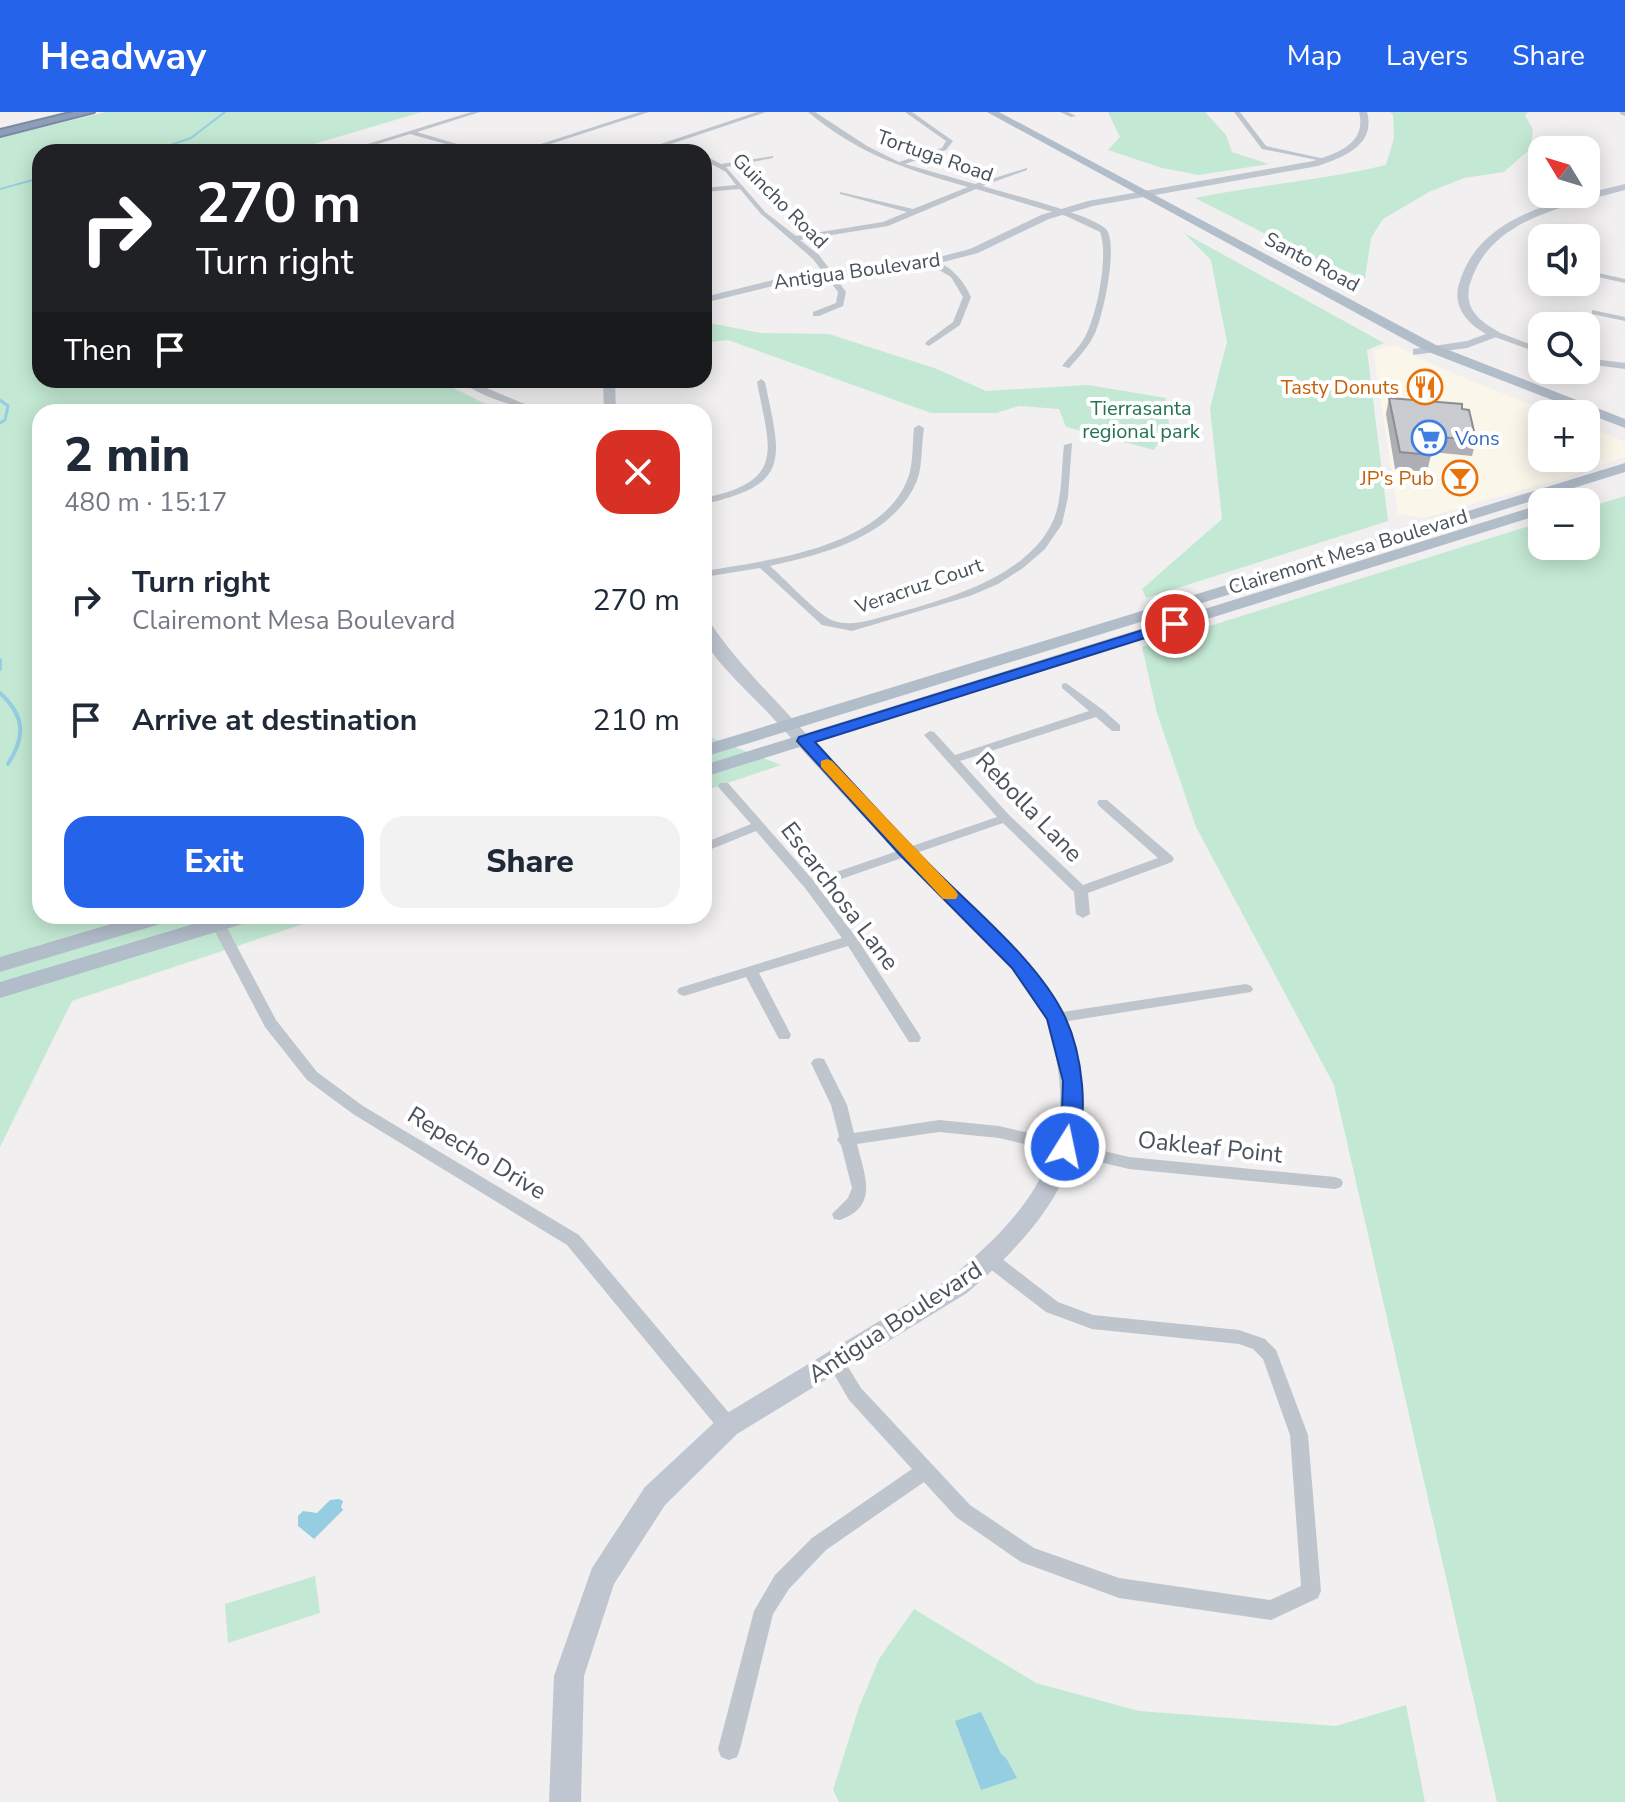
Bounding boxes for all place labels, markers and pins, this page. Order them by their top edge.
restaurant icon: Tasty Donuts [1406,368,1444,406]
place label: Tasty Donuts [1281,374,1399,401]
supermarket icon: Vons [1410,419,1448,457]
place label: Vons [1454,425,1500,452]
bar icon: JP's Pub [1441,459,1479,497]
place label: JP's Pub [1359,465,1434,492]
pin [1141,590,1209,658]

